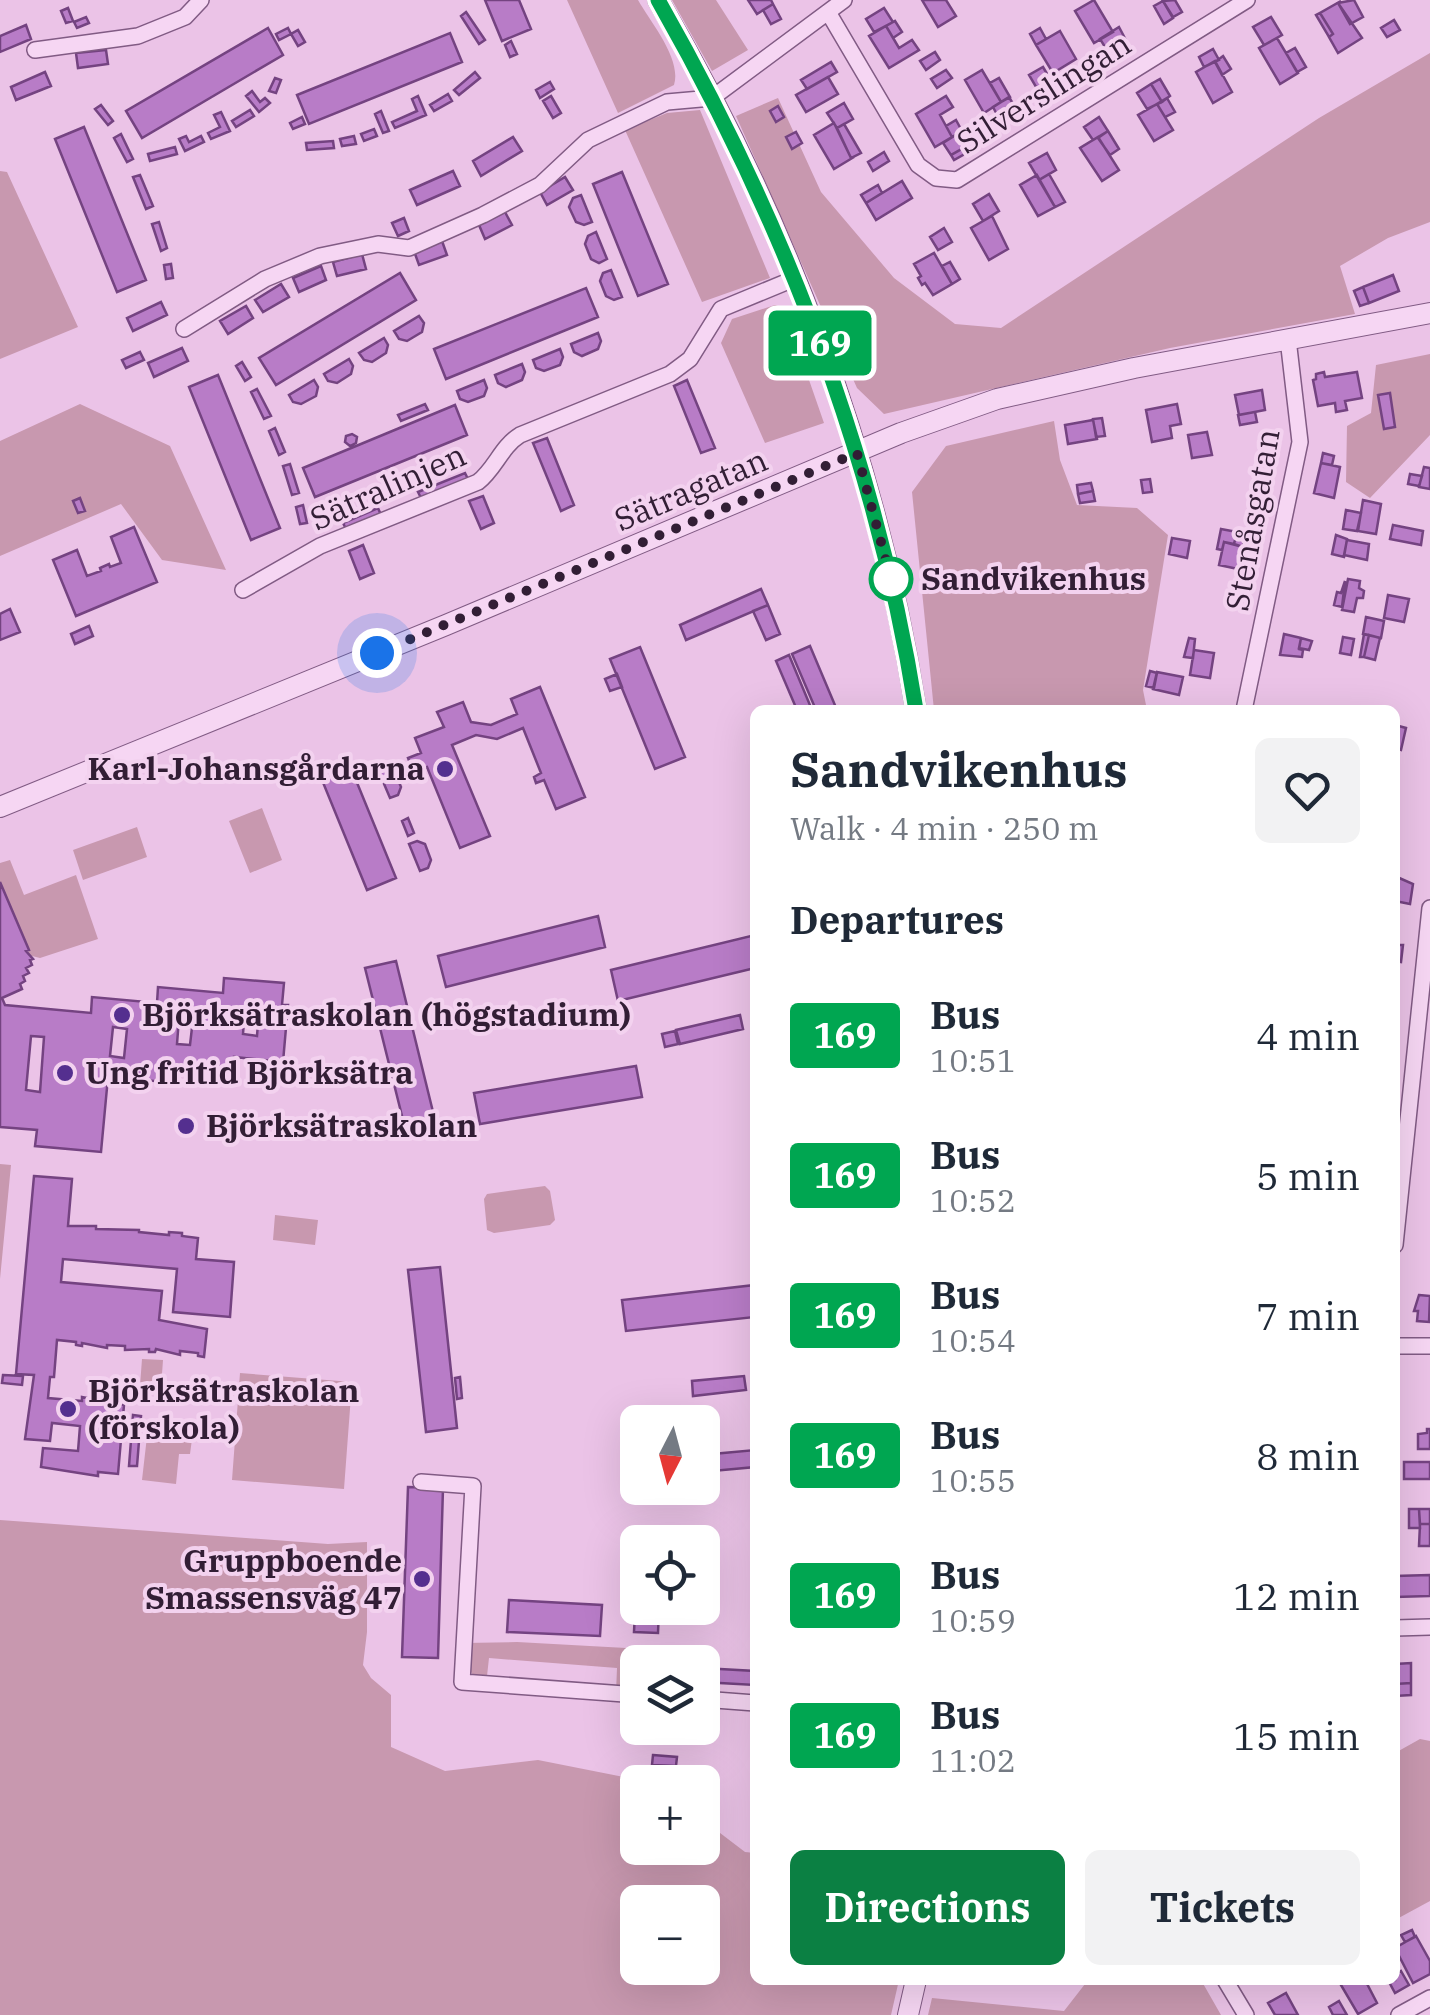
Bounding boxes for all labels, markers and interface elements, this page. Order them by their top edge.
street label: Silverslingan [949,22,1138,162]
line badge: 169 [762,310,878,376]
text: 169 [788,320,852,366]
street label: Stenåsgatan [1215,425,1289,614]
street label: Sätralinjen [303,433,472,539]
street label: Sätragatan [608,438,774,540]
place label: Sandvikenhus [921,557,1146,599]
marker: Sandvikenhus [870,558,912,600]
your location [352,628,402,678]
text: Sandvikenhus [790,738,1128,800]
button: heart [1255,738,1360,843]
place label: Karl-Johansgårdarna [88,747,425,789]
marker: Karl-Johansgårdarna [434,758,456,780]
text: Walk · 4 min · 250 m [790,807,1098,849]
text: Departures [790,895,1004,944]
text: Bus [930,990,1000,1039]
place label: Björksätraskolan (högstadium) [142,993,631,1035]
marker: Björksätraskolan (högstadium) [111,1004,133,1026]
text: 4 min [1256,1011,1360,1060]
text: 169 [813,1012,877,1058]
text: 10:51 [930,1039,1016,1081]
place label: Ung fritid Björksätra [85,1051,414,1093]
marker: Ung fritid Björksätra [54,1062,76,1084]
place label: Björksätraskolan [206,1104,477,1146]
marker: Björksätraskolan [175,1115,197,1137]
text: Bus [930,1130,1000,1179]
text: 5 min [1256,1151,1360,1200]
text: 169 [813,1152,877,1198]
text: 10:52 [930,1179,1016,1221]
text: Bus [930,1270,1000,1319]
text: 7 min [1256,1291,1360,1340]
text: 169 [813,1292,877,1338]
text: 10:54 [930,1319,1016,1361]
place label: Björksätraskolan (förskola) [88,1369,359,1448]
marker: Björksätraskolan (förskola) [57,1398,79,1420]
north arrow [620,1405,720,1505]
map controls [620,1405,720,1985]
text: Bus [930,1410,1000,1459]
text: 8 min [1256,1431,1360,1480]
text: 169 [813,1432,877,1478]
text: 10:55 [930,1459,1016,1501]
button: locate [620,1525,720,1625]
place label: Gruppboende Smassensväg 47 [145,1539,402,1618]
text: Bus [930,1550,1000,1599]
marker: Gruppboende Smassensväg 47 [411,1568,433,1590]
text: 12 min [1233,1571,1360,1620]
text: 169 [813,1572,877,1618]
text: 10:59 [930,1599,1016,1641]
button: layers [620,1645,720,1745]
text: Bus [930,1690,1000,1739]
text: 15 min [1233,1711,1360,1760]
text: 169 [813,1712,877,1758]
text: 11:02 [930,1739,1016,1781]
button: + [620,1765,720,1865]
button: Directions [790,1850,1065,1965]
button: Tickets [1085,1850,1360,1965]
button: − [620,1885,720,1985]

